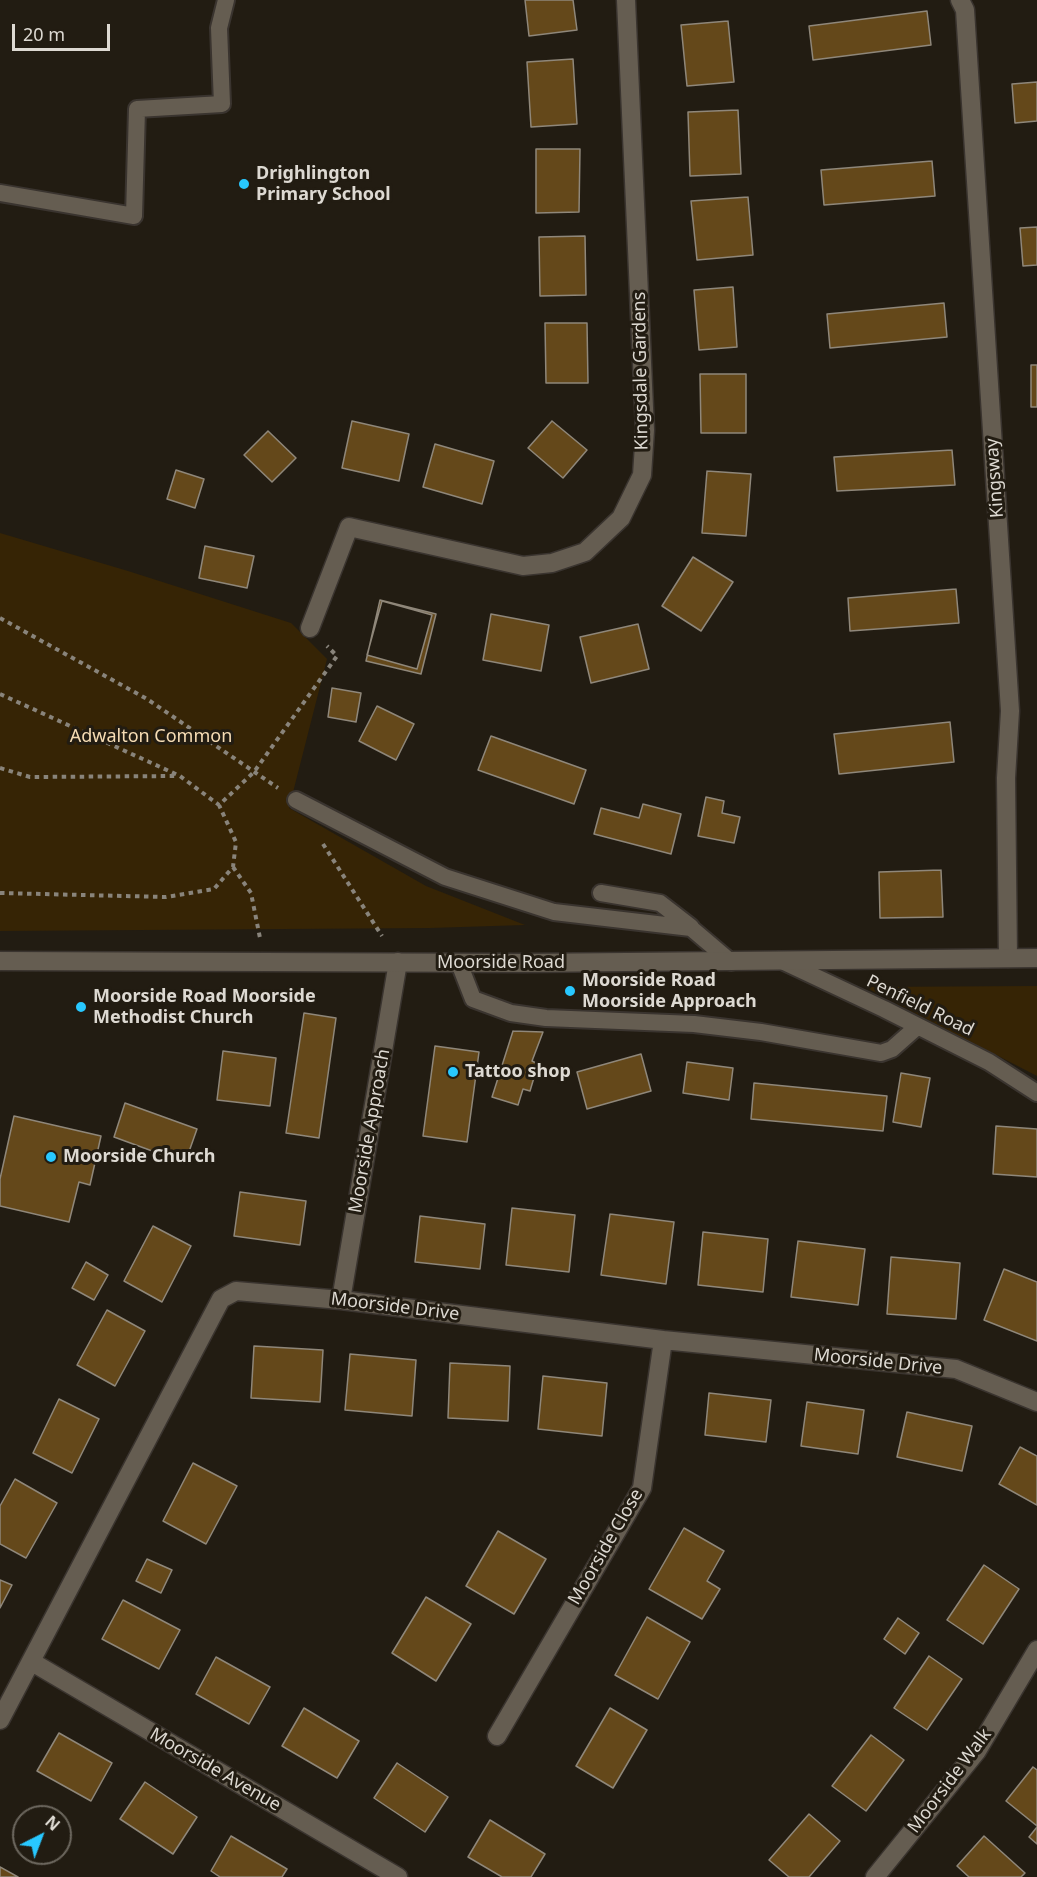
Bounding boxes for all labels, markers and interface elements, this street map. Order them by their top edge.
scale bar [15,12,112,50]
text: 20 m [23,22,65,46]
place label: Drighlington Primary School [256,163,391,206]
marker: Drighlington Primary School [237,177,251,191]
street label: Kingsdale Gardens [629,292,653,450]
street label: Kingsway [981,437,1009,519]
park label: Adwalton Common [70,726,232,748]
street label: Moorside Road [437,952,565,974]
place label: Moorside Road Moorside Approach [582,970,757,1012]
street label: Penfield Road [863,971,977,1041]
marker: Moorside Road Moorside Approach [563,984,577,998]
place label: Moorside Road Moorside Methodist Church [93,986,316,1028]
marker: Moorside Road Moorside Methodist Church [74,1000,88,1014]
street label: Moorside Approach [345,1047,395,1215]
place label: Tattoo shop [465,1061,571,1083]
marker: Tattoo shop [446,1065,460,1079]
place label: Moorside Church [63,1146,215,1168]
marker: Moorside Church [44,1150,58,1164]
street label: Moorside Drive [330,1288,460,1326]
street label: Moorside Drive [813,1345,943,1379]
street label: Moorside Close [564,1485,648,1609]
street label: Moorside Avenue [146,1724,284,1816]
street label: Moorside Walk [904,1724,996,1838]
north arrow [12,1805,72,1865]
text: N [41,1811,65,1836]

